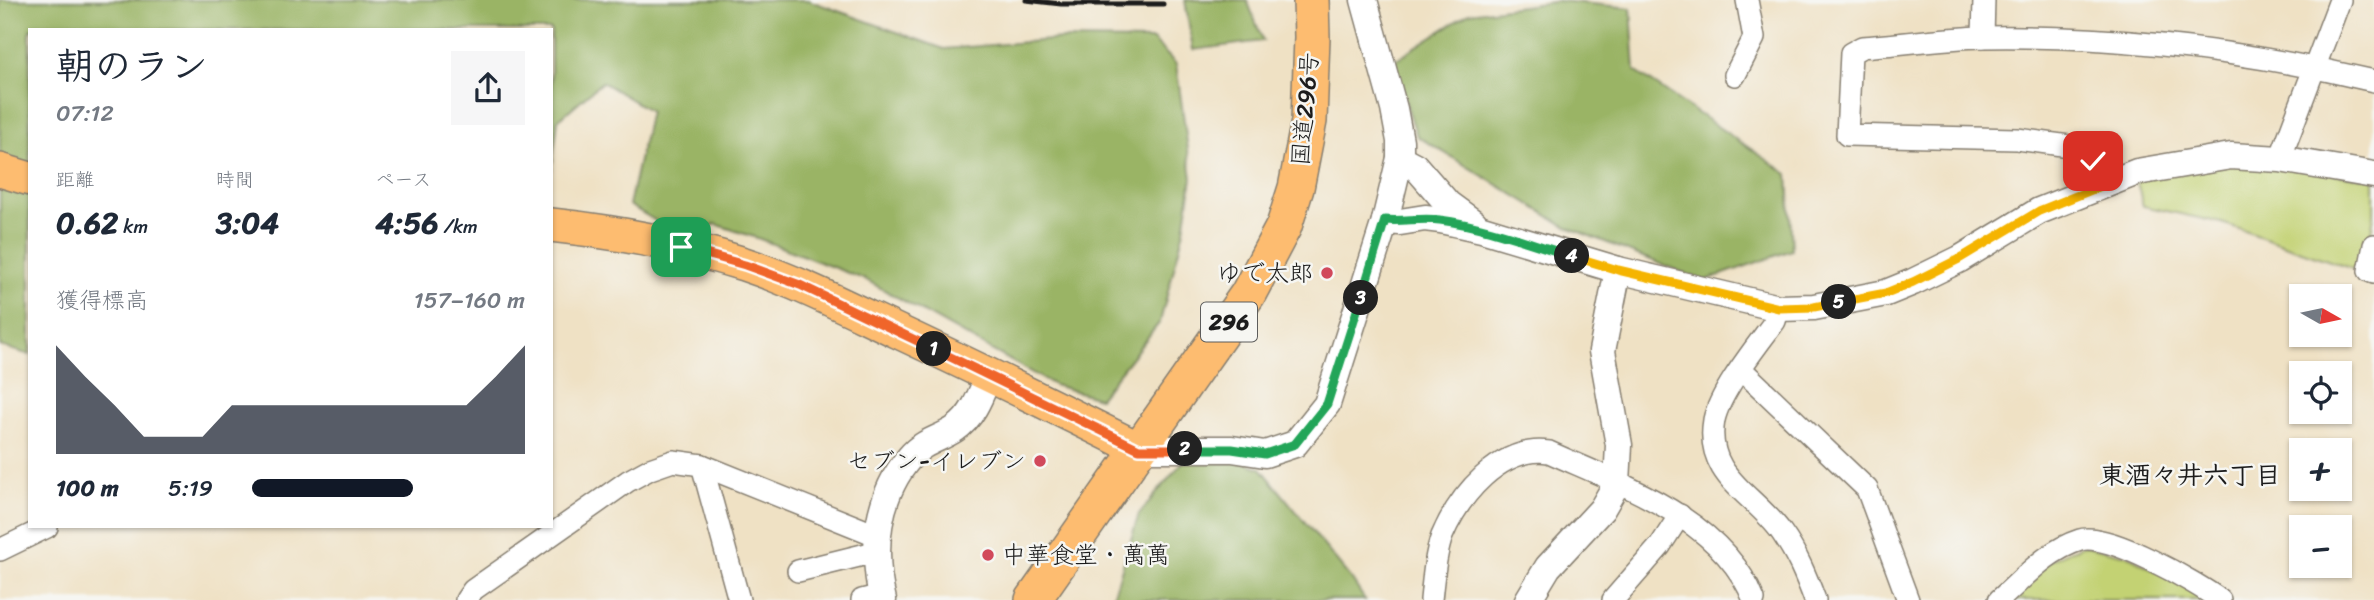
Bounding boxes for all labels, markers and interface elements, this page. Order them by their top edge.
text: 朝のラン [56,33,208,100]
street label: 国道296号 [1279,50,1331,168]
button: share [451,51,525,125]
text: 07:12 [56,93,114,134]
pin [2063,131,2123,191]
icon: check [2074,142,2112,180]
text: 距離 [56,163,94,196]
text: 時間 [216,163,254,196]
text: ペース [375,163,431,196]
text: 0.62 [56,196,118,250]
text: 3:04 [216,196,279,250]
text: 4:56 [375,196,439,250]
text: km [118,210,148,243]
text: /km [439,210,478,243]
pin [651,217,711,277]
icon: arrive [662,228,700,266]
pin: 4 [1554,238,1590,274]
text: 4 [1566,239,1577,272]
place label: ゆで太郎 [1217,252,1313,294]
marker: ゆで太郎 [1319,265,1335,281]
text: 獲得標高 [56,280,148,321]
text: 157–160 m [414,280,525,321]
pin: 3 [1344,280,1378,316]
text: 3 [1355,281,1366,314]
pin: 5 [1822,284,1856,320]
north arrow [2289,284,2352,346]
map controls [2289,284,2352,578]
text: 5 [1833,285,1844,318]
road number: 296 [1201,302,1257,342]
pin: 1 [916,332,951,366]
text: 1 [929,332,938,365]
button: locate [2289,361,2352,424]
pin: 2 [1168,432,1202,466]
text: 2 [1179,432,1190,465]
button: + [2289,438,2352,501]
place label: セブン-イレブン [847,440,1026,482]
district label: 東酒々井六丁目 [2099,452,2281,498]
marker: セブン-イレブン [1032,453,1048,469]
text: 100 m [56,468,119,509]
text: 5:19 [168,468,213,509]
button: − [2289,515,2352,578]
place label: 中華食堂・萬萬 [1002,534,1170,576]
marker: 中華食堂・萬萬 [980,547,996,563]

